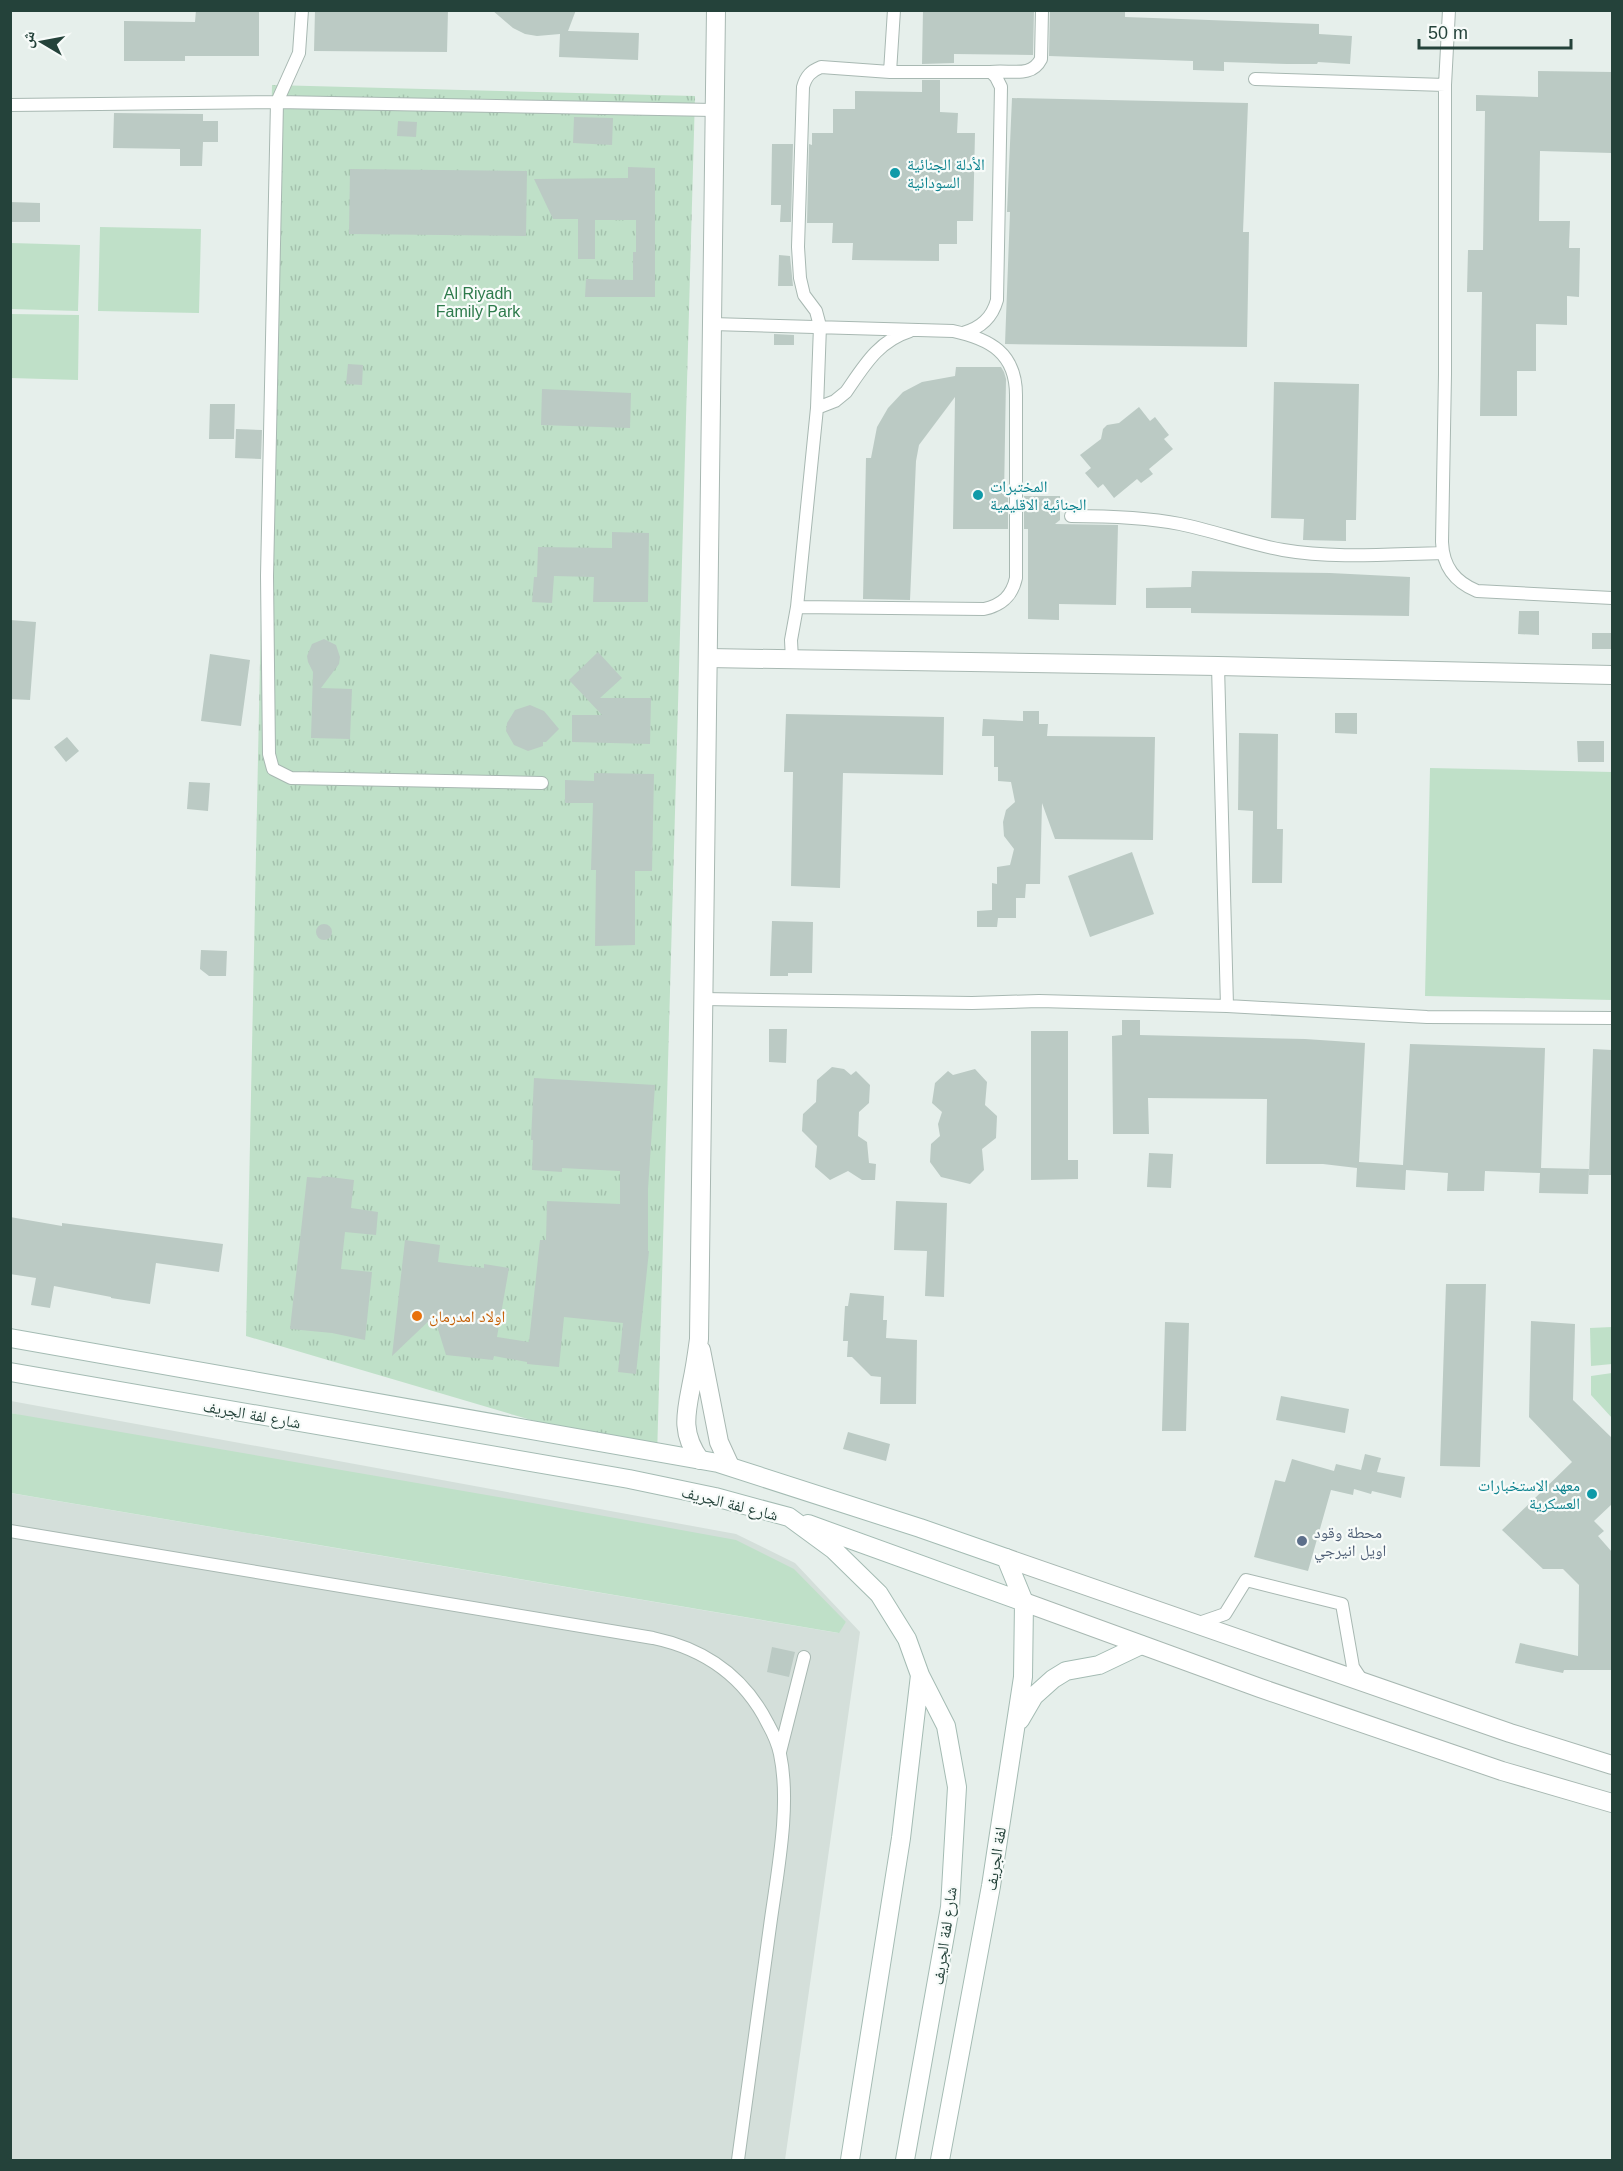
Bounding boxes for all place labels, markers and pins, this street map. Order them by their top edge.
place label: الأدلة الجنائية السودانية [907,156,985,192]
marker: الأدلة الجنائية السودانية [888,166,902,180]
place label: المختبرات الجنائية الاقليمية [990,478,1087,513]
marker: المختبرات الجنائية الاقليمية [971,488,985,502]
place label: اولاد امدرمان [429,1308,505,1327]
marker: اولاد امدرمان [410,1309,424,1323]
place label: معهد الاستخبارات العسكرية [1478,1477,1580,1513]
marker: معهد الاستخبارات العسكرية [1585,1487,1599,1501]
place label: محطة وقود اويل انيرجي [1314,1524,1386,1563]
marker: محطة وقود اويل انيرجي [1295,1534,1309,1548]

